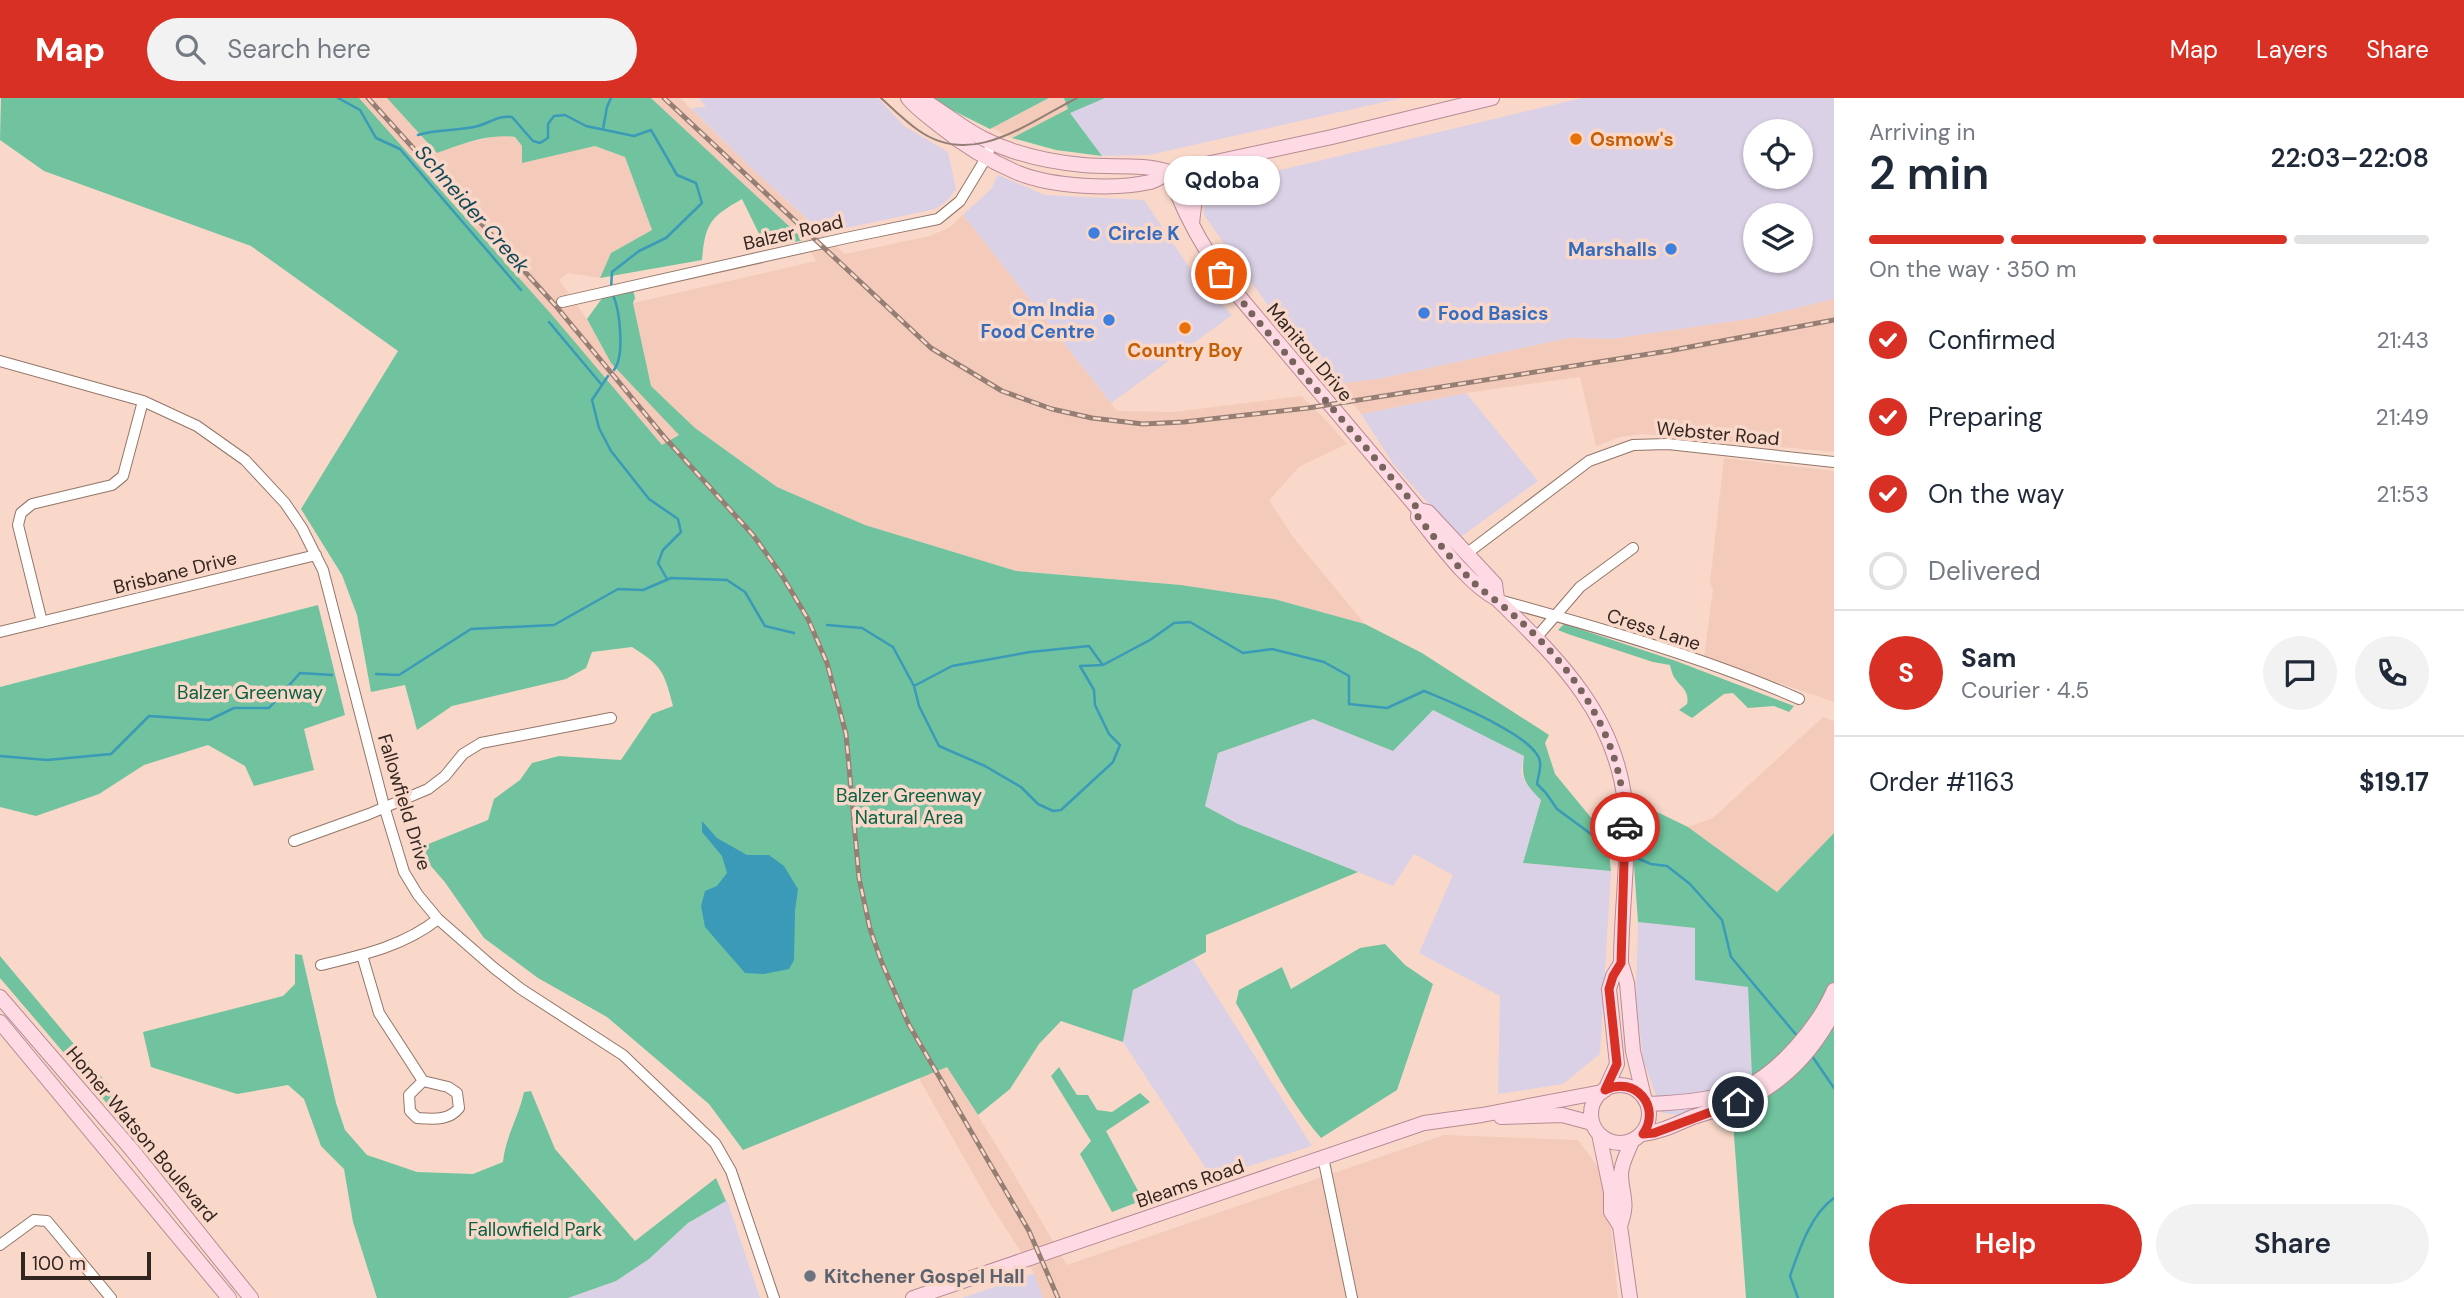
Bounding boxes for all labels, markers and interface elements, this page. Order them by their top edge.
search box [147,18,637,81]
text: Map [35,28,105,71]
icon: search [171,30,209,68]
text: Search here [227,32,371,66]
text: Map [2170,34,2218,65]
text: Layers [2256,34,2328,65]
text: Share [2366,34,2429,65]
text: Arriving in [1869,117,1975,147]
map controls [1743,119,1813,273]
button: locate [1743,119,1813,189]
place label: Osmow's [1590,127,1674,152]
marker: Osmow's [1568,131,1584,147]
water label: Schneider Creek [408,139,536,279]
text: 22:03–22:08 [2271,141,2429,175]
text: 2 min [1869,143,1989,203]
callout: Qdoba [1163,155,1279,204]
text: Qdoba [1185,165,1259,195]
button: layers [1743,203,1813,273]
street label: Balzer Road [741,209,846,256]
place label: Circle K [1108,221,1180,246]
marker: Circle K [1086,225,1102,241]
place label: Marshalls [1568,237,1657,262]
marker: Marshalls [1663,241,1679,257]
pin [1191,244,1251,304]
text: On the way · 350 m [1869,254,2076,284]
icon: bag [1202,255,1240,293]
place label: Om India Food Centre [980,297,1095,344]
street label: Manitou Drive [1261,298,1358,407]
place label: Food Basics [1438,301,1548,326]
marker: Food Basics [1416,305,1432,321]
marker: Om India Food Centre [1101,312,1117,328]
marker: Country Boy [1177,320,1193,336]
icon: check [1869,321,1907,359]
text: Confirmed [1928,323,2055,357]
text: 21:43 [2376,325,2429,355]
place label: Country Boy [1127,338,1243,363]
icon: check [1869,398,1907,436]
text: Preparing [1928,400,2043,434]
text: 21:49 [2376,402,2429,432]
street label: Webster Road [1655,416,1781,451]
icon: check [1869,475,1907,513]
text: On the way [1928,477,2064,511]
text: 21:53 [2376,479,2429,509]
street label: Brisbane Drive [111,545,240,600]
text: Delivered [1928,554,2041,588]
street label: Cress Lane [1604,603,1704,656]
button: chat [2263,636,2337,710]
button: phone [2355,636,2429,710]
text: Sam [1961,641,2016,675]
text: S [1898,656,1914,690]
text: Courier · 4.5 [1961,675,2089,705]
park label: Balzer Greenway [177,680,323,705]
street label: Fallowfield Drive [372,731,437,873]
text: Order #1163 [1869,765,2015,799]
text: $19.17 [2359,765,2429,799]
park label: Balzer Greenway Natural Area [836,783,982,830]
courier [1590,792,1660,862]
icon: car [1606,808,1644,846]
street label: Homer Watson Boulevard [61,1041,223,1228]
pin [1708,1072,1768,1132]
icon: home [1719,1083,1757,1121]
street label: Bleams Road [1133,1153,1247,1214]
button: Help [1869,1204,2142,1284]
button: Share [2156,1204,2429,1284]
park label: Fallowfield Park [468,1217,602,1242]
scale bar [21,1249,150,1281]
text: 100 m [32,1251,86,1276]
place label: Kitchener Gospel Hall [824,1264,1024,1289]
marker: Kitchener Gospel Hall [802,1268,818,1284]

